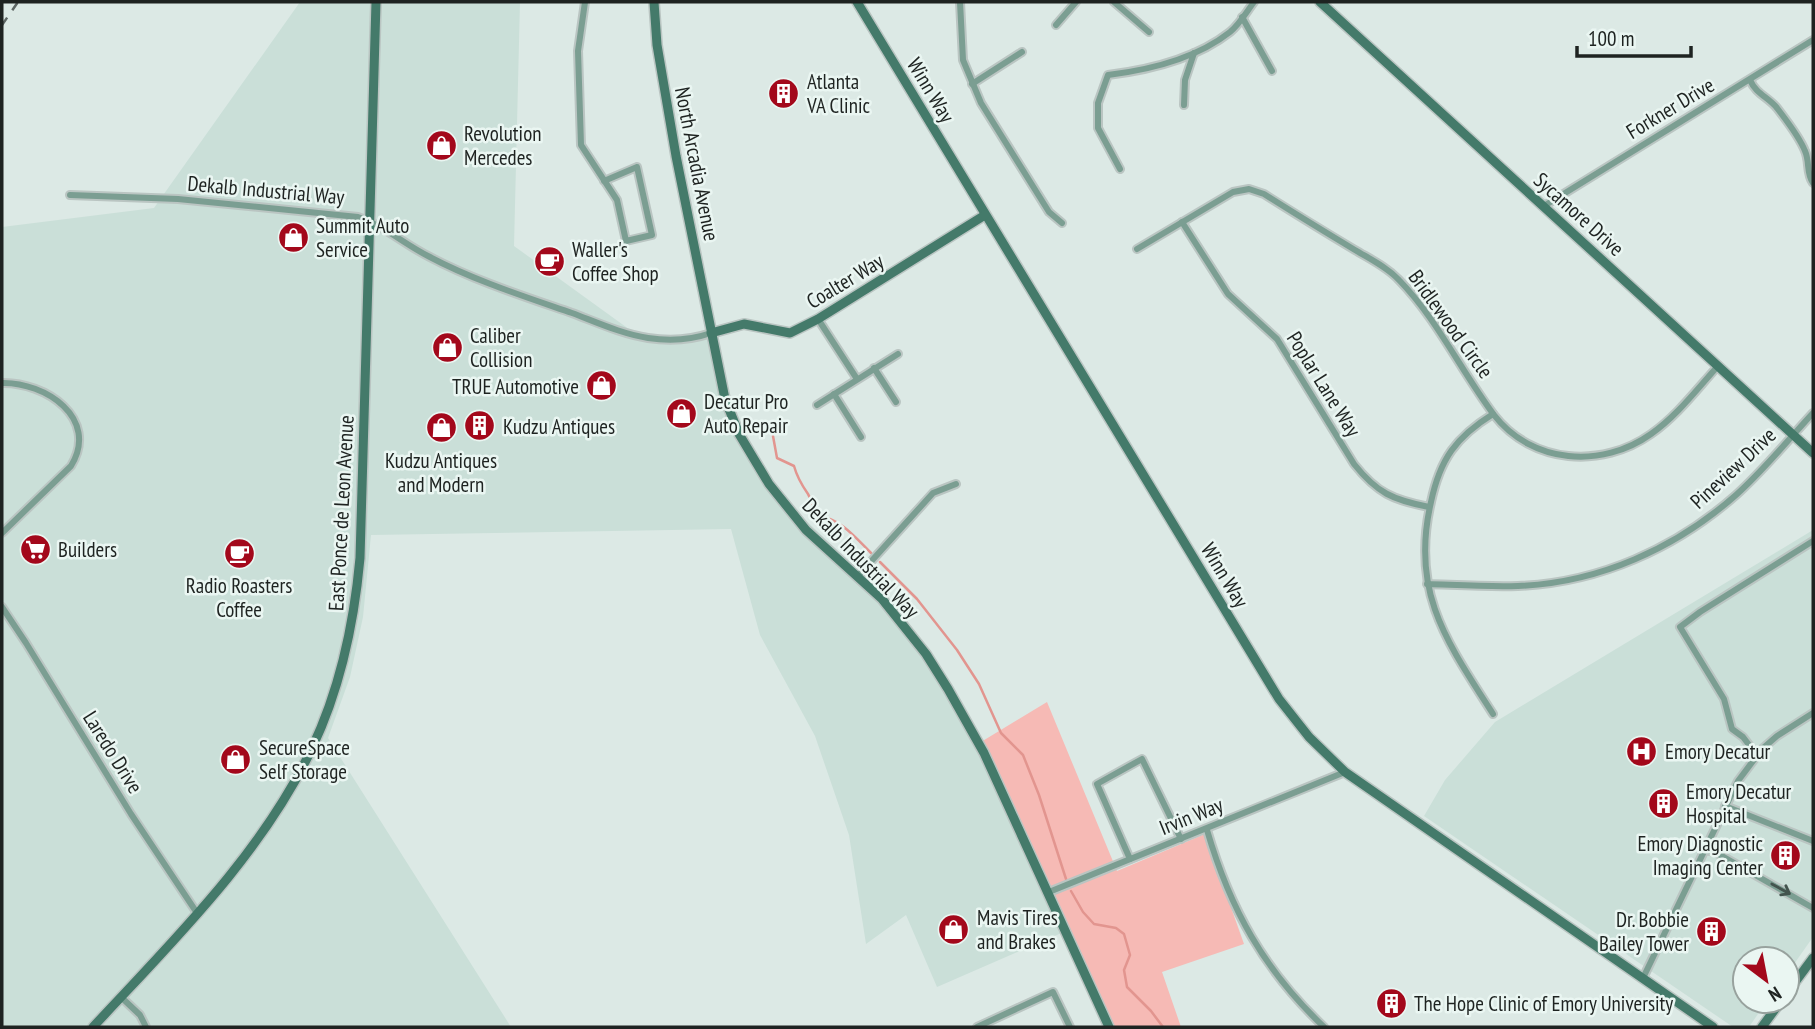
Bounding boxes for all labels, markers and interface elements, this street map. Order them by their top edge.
scale bar [1577,14,1691,58]
text: 100 m [1588,25,1634,52]
street label: Winn Way [901,53,961,127]
place label: Atlanta VA Clinic [806,68,870,119]
street label: Forkner Drive [1621,71,1719,145]
building icon: Atlanta VA Clinic [767,76,801,110]
street label: North Arcadia Avenue [669,85,725,243]
place label: Revolution Mercedes [464,120,541,171]
shop icon: Revolution Mercedes [424,128,458,162]
street label: Sycamore Drive [1528,166,1630,262]
street label: Dekalb Industrial Way [186,170,346,210]
place label: Summit Auto Service [316,212,409,263]
shop icon: Summit Auto Service [276,220,310,254]
place label: Waller's Coffee Shop [572,236,659,287]
cafe icon: Waller's Coffee Shop [532,244,566,278]
street label: Coalter Way [802,247,889,315]
street label: Bridlewood Circle [1403,264,1499,384]
place label: Caliber Collision [470,322,532,373]
street label: Poplar Lane Way [1281,326,1367,442]
shop icon: Caliber Collision [430,330,464,364]
shop icon: TRUE Automotive [585,369,619,403]
place label: TRUE Automotive [452,373,579,400]
place label: Decatur Pro Auto Repair [704,388,788,439]
shop icon: Decatur Pro Auto Repair [664,396,698,430]
building icon: Kudzu Antiques [463,409,497,443]
shop icon: Kudzu Antiques and Modern [424,411,458,445]
place label: Kudzu Antiques [503,413,615,440]
street label: East Ponce de Leon Avenue [322,414,360,612]
street label: Pineview Drive [1685,422,1781,514]
place label: Kudzu Antiques and Modern [385,447,497,498]
street label: Dekalb Industrial Way [797,492,925,624]
supermarket icon: Builders [18,532,52,566]
place label: Builders [58,536,117,563]
cafe icon: Radio Roasters Coffee [222,536,256,570]
street label: Winn Way [1195,538,1255,612]
place label: Radio Roasters Coffee [186,572,292,623]
street label: Laredo Drive [77,706,149,798]
place label: SecureSpace Self Storage [259,734,350,785]
hospital icon: Emory Decatur [1625,734,1659,768]
place label: Emory Decatur [1665,738,1771,765]
shop icon: SecureSpace Self Storage [219,742,253,776]
place label: Emory Decatur Hospital [1686,778,1792,829]
building icon: Emory Decatur Hospital [1646,786,1680,820]
street label: Irvin Way [1155,791,1227,841]
place label: Emory Diagnostic Imaging Center [1638,830,1764,881]
building icon: Emory Diagnostic Imaging Center [1769,838,1803,872]
one-way arrow [1770,883,1790,897]
place label: Mavis Tires and Brakes [977,904,1058,955]
place label: Dr. Bobbie Bailey Tower [1599,906,1689,957]
shop icon: Mavis Tires and Brakes [937,912,971,946]
building icon: Dr. Bobbie Bailey Tower [1695,914,1729,948]
north arrow [1731,945,1801,1015]
text: N [1764,982,1786,1007]
building icon: The Hope Clinic of Emory University [1374,986,1408,1020]
place label: The Hope Clinic of Emory University [1414,990,1673,1017]

